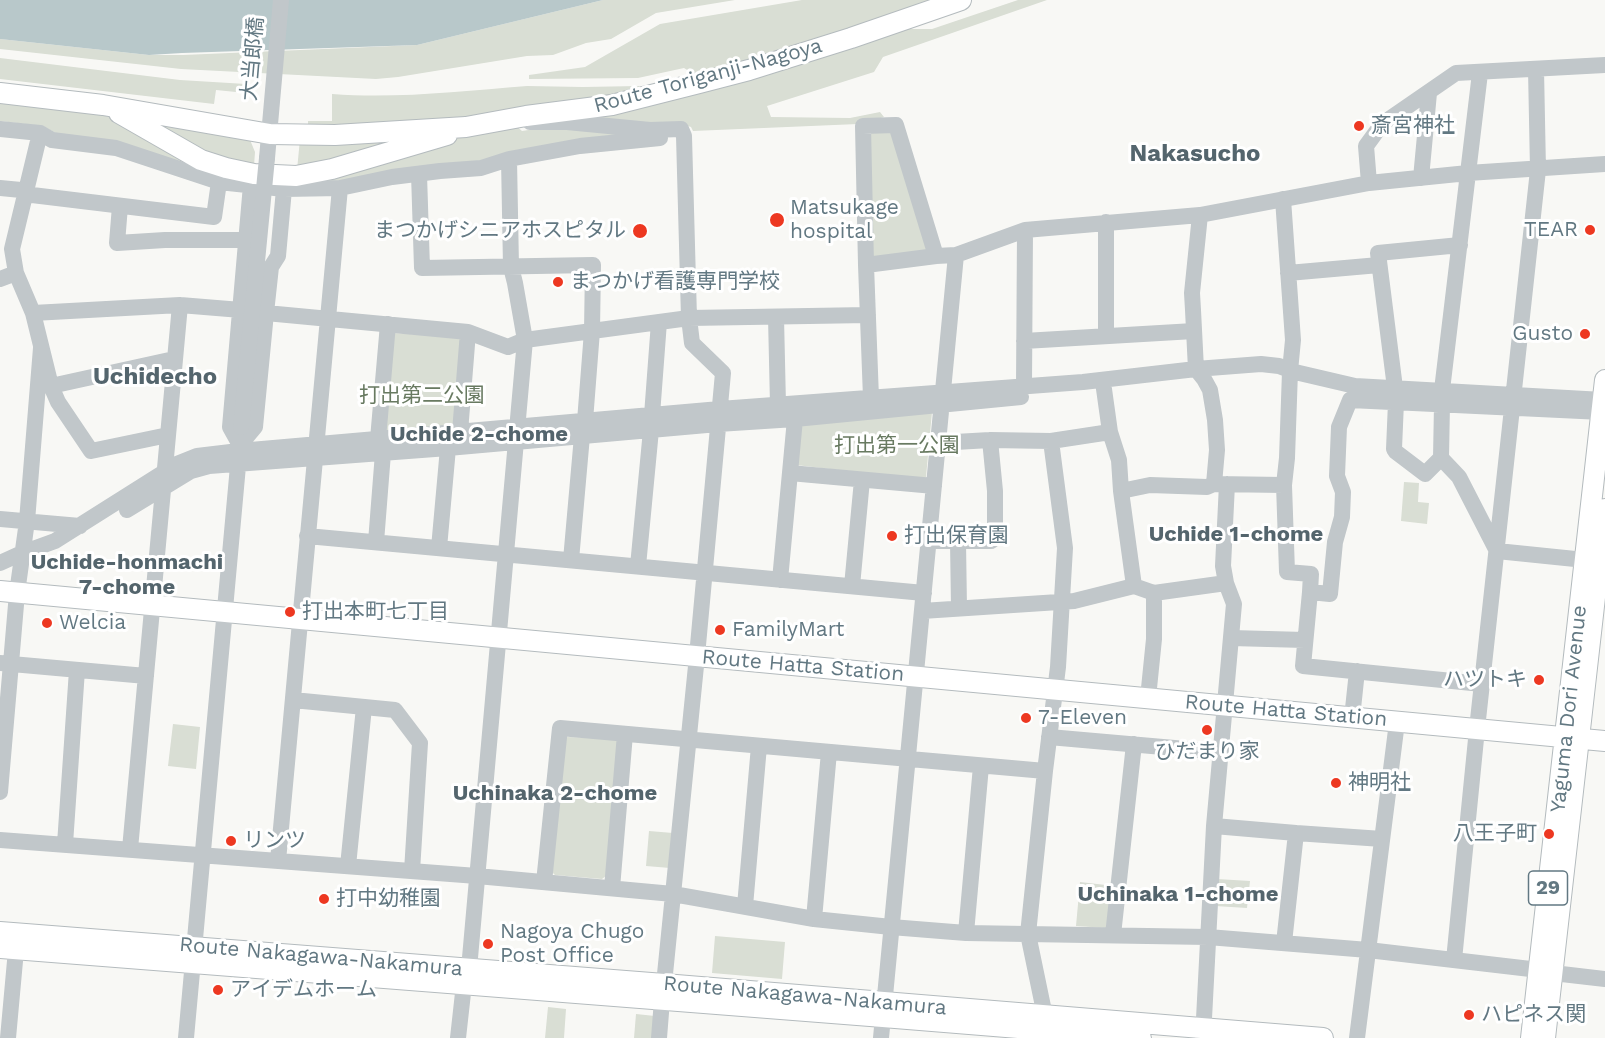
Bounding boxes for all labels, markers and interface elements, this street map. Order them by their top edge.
street label: 大当郎橋 [237,16,269,102]
street label: Route Toriganji-Nagoya [591,33,825,119]
place label: 斎宮神社 [1371,113,1455,139]
marker: 斎宮神社 [1352,119,1366,133]
district label: Nakasucho [1130,140,1260,168]
place label: Matsukage hospital [790,195,899,245]
marker: Matsukage hospital [768,211,786,229]
place label: TEAR [1524,217,1578,243]
place label: まつかげシニアホスピタル [374,218,626,244]
marker: まつかげシニアホスピタル [631,222,649,240]
marker: TEAR [1583,223,1597,237]
place label: まつかげ看護専門学校 [570,269,780,295]
marker: まつかげ看護専門学校 [551,275,565,289]
place label: Gusto [1512,321,1573,347]
marker: Gusto [1578,327,1592,341]
district label: Uchidecho [93,363,217,391]
park label: 打出第二公園 [359,383,485,409]
district label: Uchide 2-chome [390,422,568,448]
park label: 打出第一公園 [834,433,960,459]
district label: Uchide 1-chome [1149,522,1323,548]
place label: 打出保育園 [904,523,1009,549]
marker: 打出保育園 [885,529,899,543]
district label: Uchide-honmachi 7-chome [31,550,223,602]
place label: 打出本町七丁目 [302,599,449,625]
street label: Yaguma Dori Avenue [1546,604,1592,814]
marker: 打出本町七丁目 [283,605,297,619]
place label: Welcia [59,610,126,636]
marker: Welcia [40,616,54,630]
place label: FamilyMart [732,617,844,643]
marker: FamilyMart [713,623,727,637]
street label: Route Hatta Station [701,645,905,687]
place label: ハツトキ [1443,667,1527,693]
marker: ハツトキ [1532,673,1546,687]
street label: Route Hatta Station [1184,690,1388,732]
place label: 7-Eleven [1038,705,1127,731]
marker: 7-Eleven [1019,711,1033,725]
marker: ひだまり家 [1200,723,1214,737]
place label: ひだまり家 [1155,739,1259,765]
place label: 神明社 [1348,770,1411,796]
marker: 神明社 [1329,776,1343,790]
district label: Uchinaka 2-chome [453,781,657,807]
place label: 八王子町 [1453,821,1537,847]
marker: 八王子町 [1542,827,1556,841]
place label: リンツ [243,828,306,854]
marker: リンツ [224,834,238,848]
road number: 29 [1528,871,1568,905]
district label: Uchinaka 1-chome [1078,882,1278,908]
place label: 打中幼稚園 [336,886,441,912]
marker: 打中幼稚園 [317,892,331,906]
place label: Nagoya Chugo Post Office [500,919,644,969]
street label: Route Nakagawa-Nakamura [178,932,464,982]
marker: Nagoya Chugo Post Office [481,937,495,951]
street label: Route Nakagawa-Nakamura [662,971,948,1021]
place label: アイデムホーム [230,977,377,1003]
marker: アイデムホーム [211,983,225,997]
place label: ハピネス関 [1481,1002,1586,1028]
marker: ハピネス関 [1462,1008,1476,1022]

